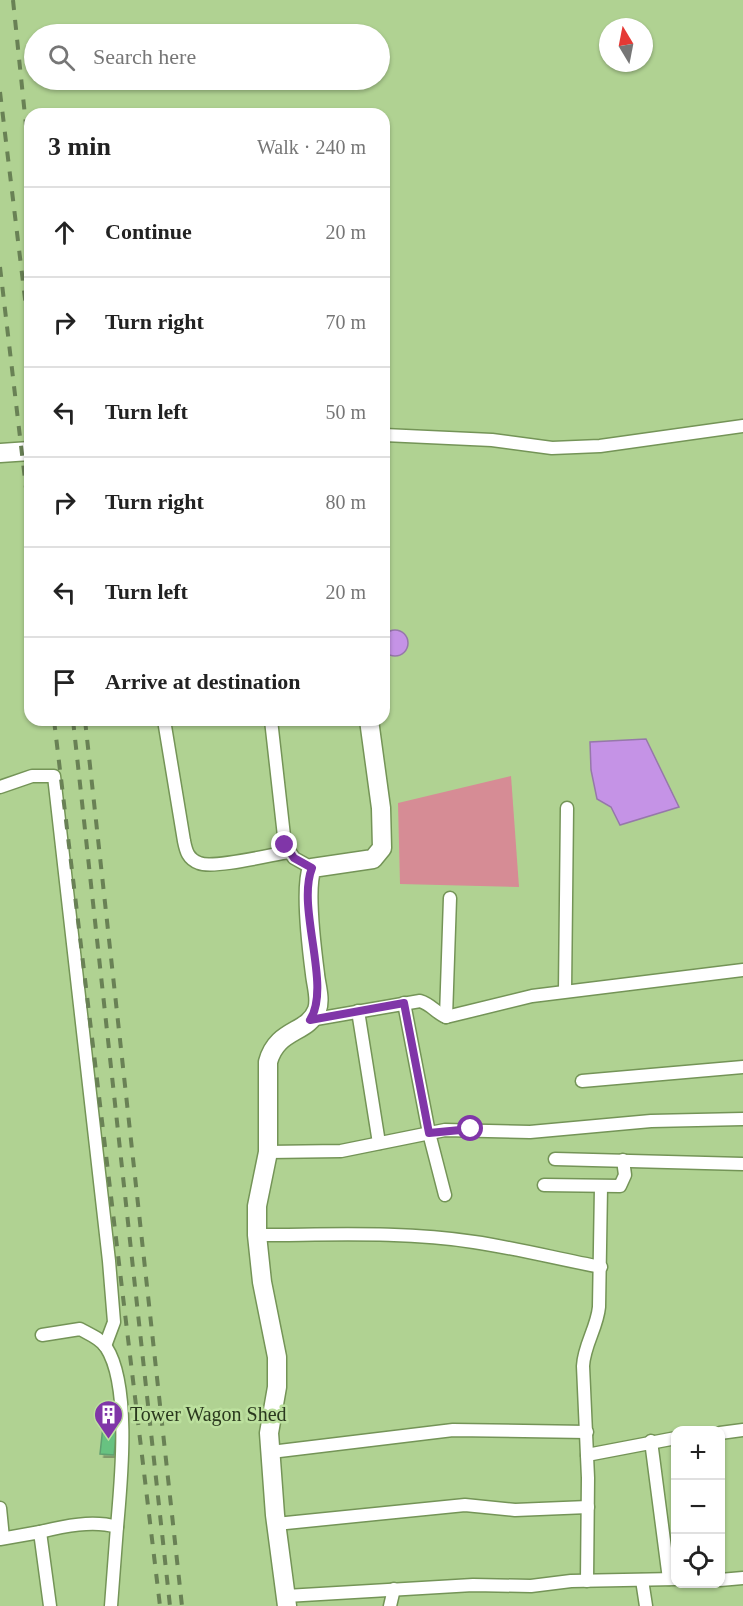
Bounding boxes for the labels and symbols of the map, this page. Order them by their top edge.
north arrow [599,18,653,72]
route end [271,831,297,857]
route start [457,1115,483,1141]
building icon: Tower Wagon Shed [93,1398,125,1440]
place label: Tower Wagon Shed [130,1403,287,1426]

